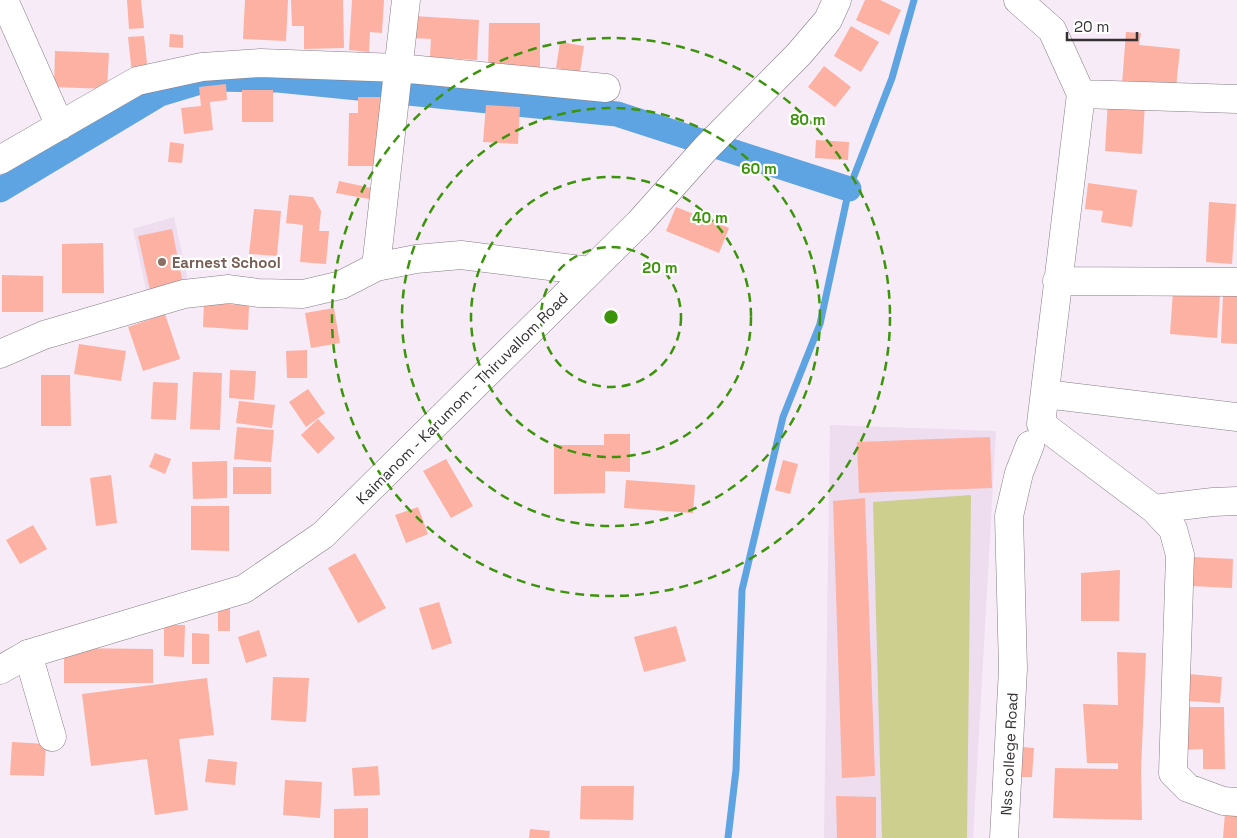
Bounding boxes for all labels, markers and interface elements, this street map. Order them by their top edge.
scale bar [1067,10,1137,42]
text: 20 m [1074,17,1109,36]
text: 80 m [790,110,826,129]
text: 60 m [741,159,777,178]
text: 40 m [692,208,728,227]
place label: Earnest School [172,253,281,272]
marker: Earnest School [156,256,168,268]
text: 20 m [642,258,678,277]
street label: Kaimanom - Karumom - Thiruvallom Road [352,288,572,508]
centre of rings [602,308,620,326]
street label: Nss college Road [996,692,1022,816]

